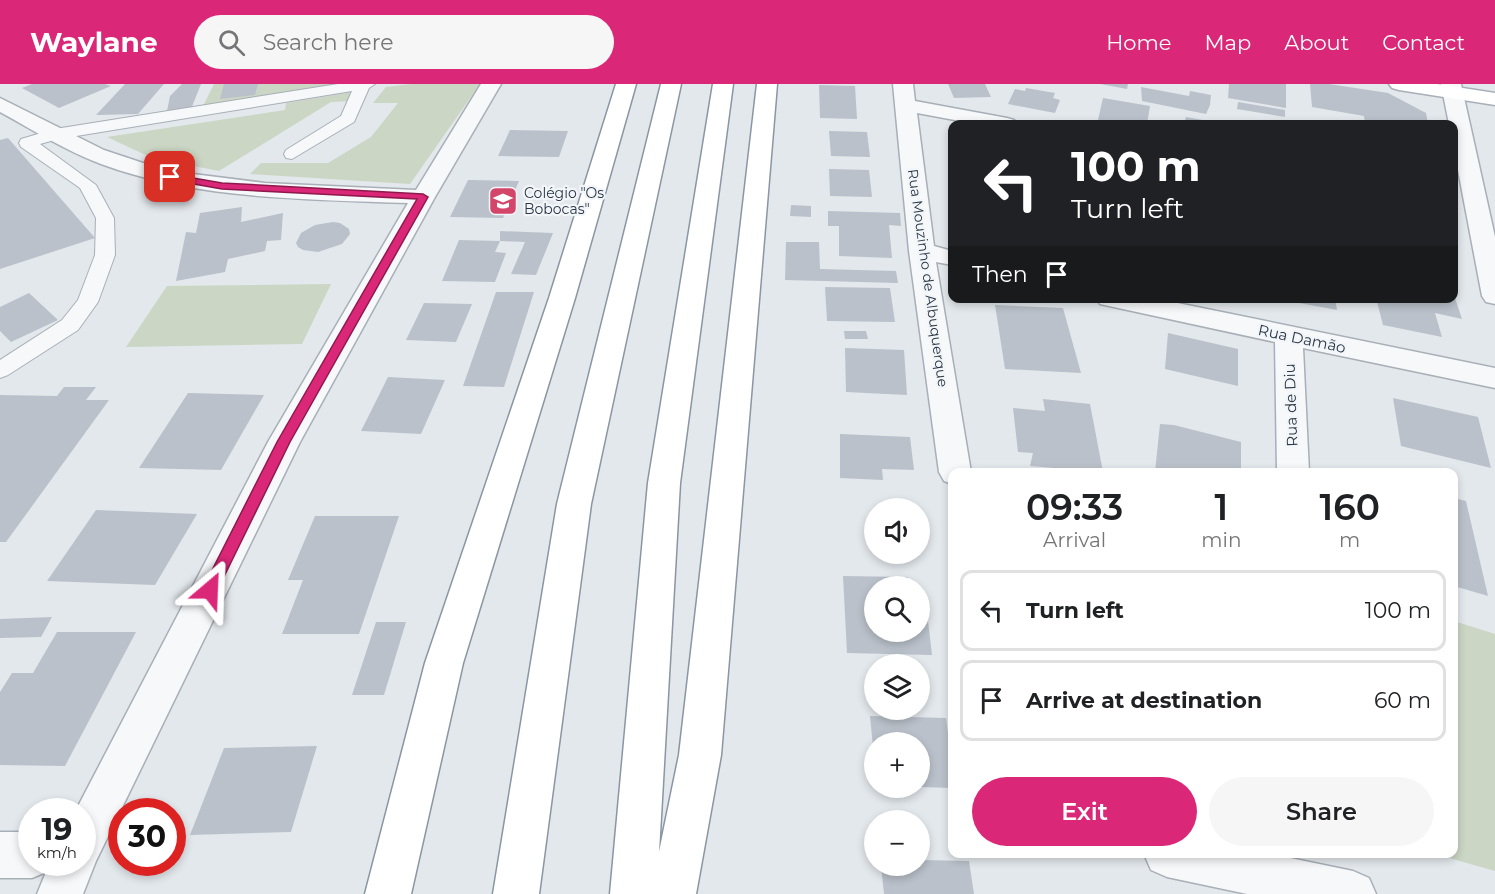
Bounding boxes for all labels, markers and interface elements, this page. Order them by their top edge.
search box [194,15,614,69]
text: Waylane [30,25,158,59]
icon: search [215,26,248,59]
text: Search here [263,29,393,56]
text: Home [1106,30,1171,55]
text: Map [1204,30,1251,55]
text: About [1284,30,1349,55]
text: Contact [1382,30,1465,55]
text: 100 m [1071,140,1200,192]
icon: left [972,144,1050,222]
pin [144,151,195,202]
icon: arrive [153,160,186,193]
street label: Rua Mouzinho de Albuquerque [904,168,952,388]
place label: Colégio "Os Bobocas" [524,184,604,218]
school or university icon: Colégio "Os Bobocas" [487,185,519,217]
text: Turn left [1071,192,1184,225]
icon: arrive [1040,258,1073,291]
text: Then [972,261,1028,288]
street label: Rua Damão [1257,320,1348,357]
street label: Rua de Diu [1280,363,1301,447]
text: 09:33 [1026,485,1123,529]
text: 1 [1215,485,1228,529]
text: 160 [1319,485,1380,529]
map controls [864,498,930,876]
button: sound [864,498,930,564]
text: Arrival [1043,528,1106,552]
text: min [1201,528,1241,552]
text: m [1339,528,1360,552]
position arrow [178,558,242,622]
button: search [864,576,930,642]
icon: left [975,594,1008,627]
text: Turn left [1026,597,1124,624]
text: 100 m [1365,597,1431,624]
button: layers [864,654,930,720]
icon: arrive [975,684,1008,717]
text: Arrive at destination [1026,687,1262,714]
text: 60 m [1374,687,1431,714]
button: + [864,732,930,798]
button: Exit [972,777,1197,846]
button: Share [1209,777,1434,846]
speed limit sign: 30 [108,798,186,876]
button: − [864,810,930,876]
text: 19 [42,811,72,848]
text: km/h [37,843,77,862]

